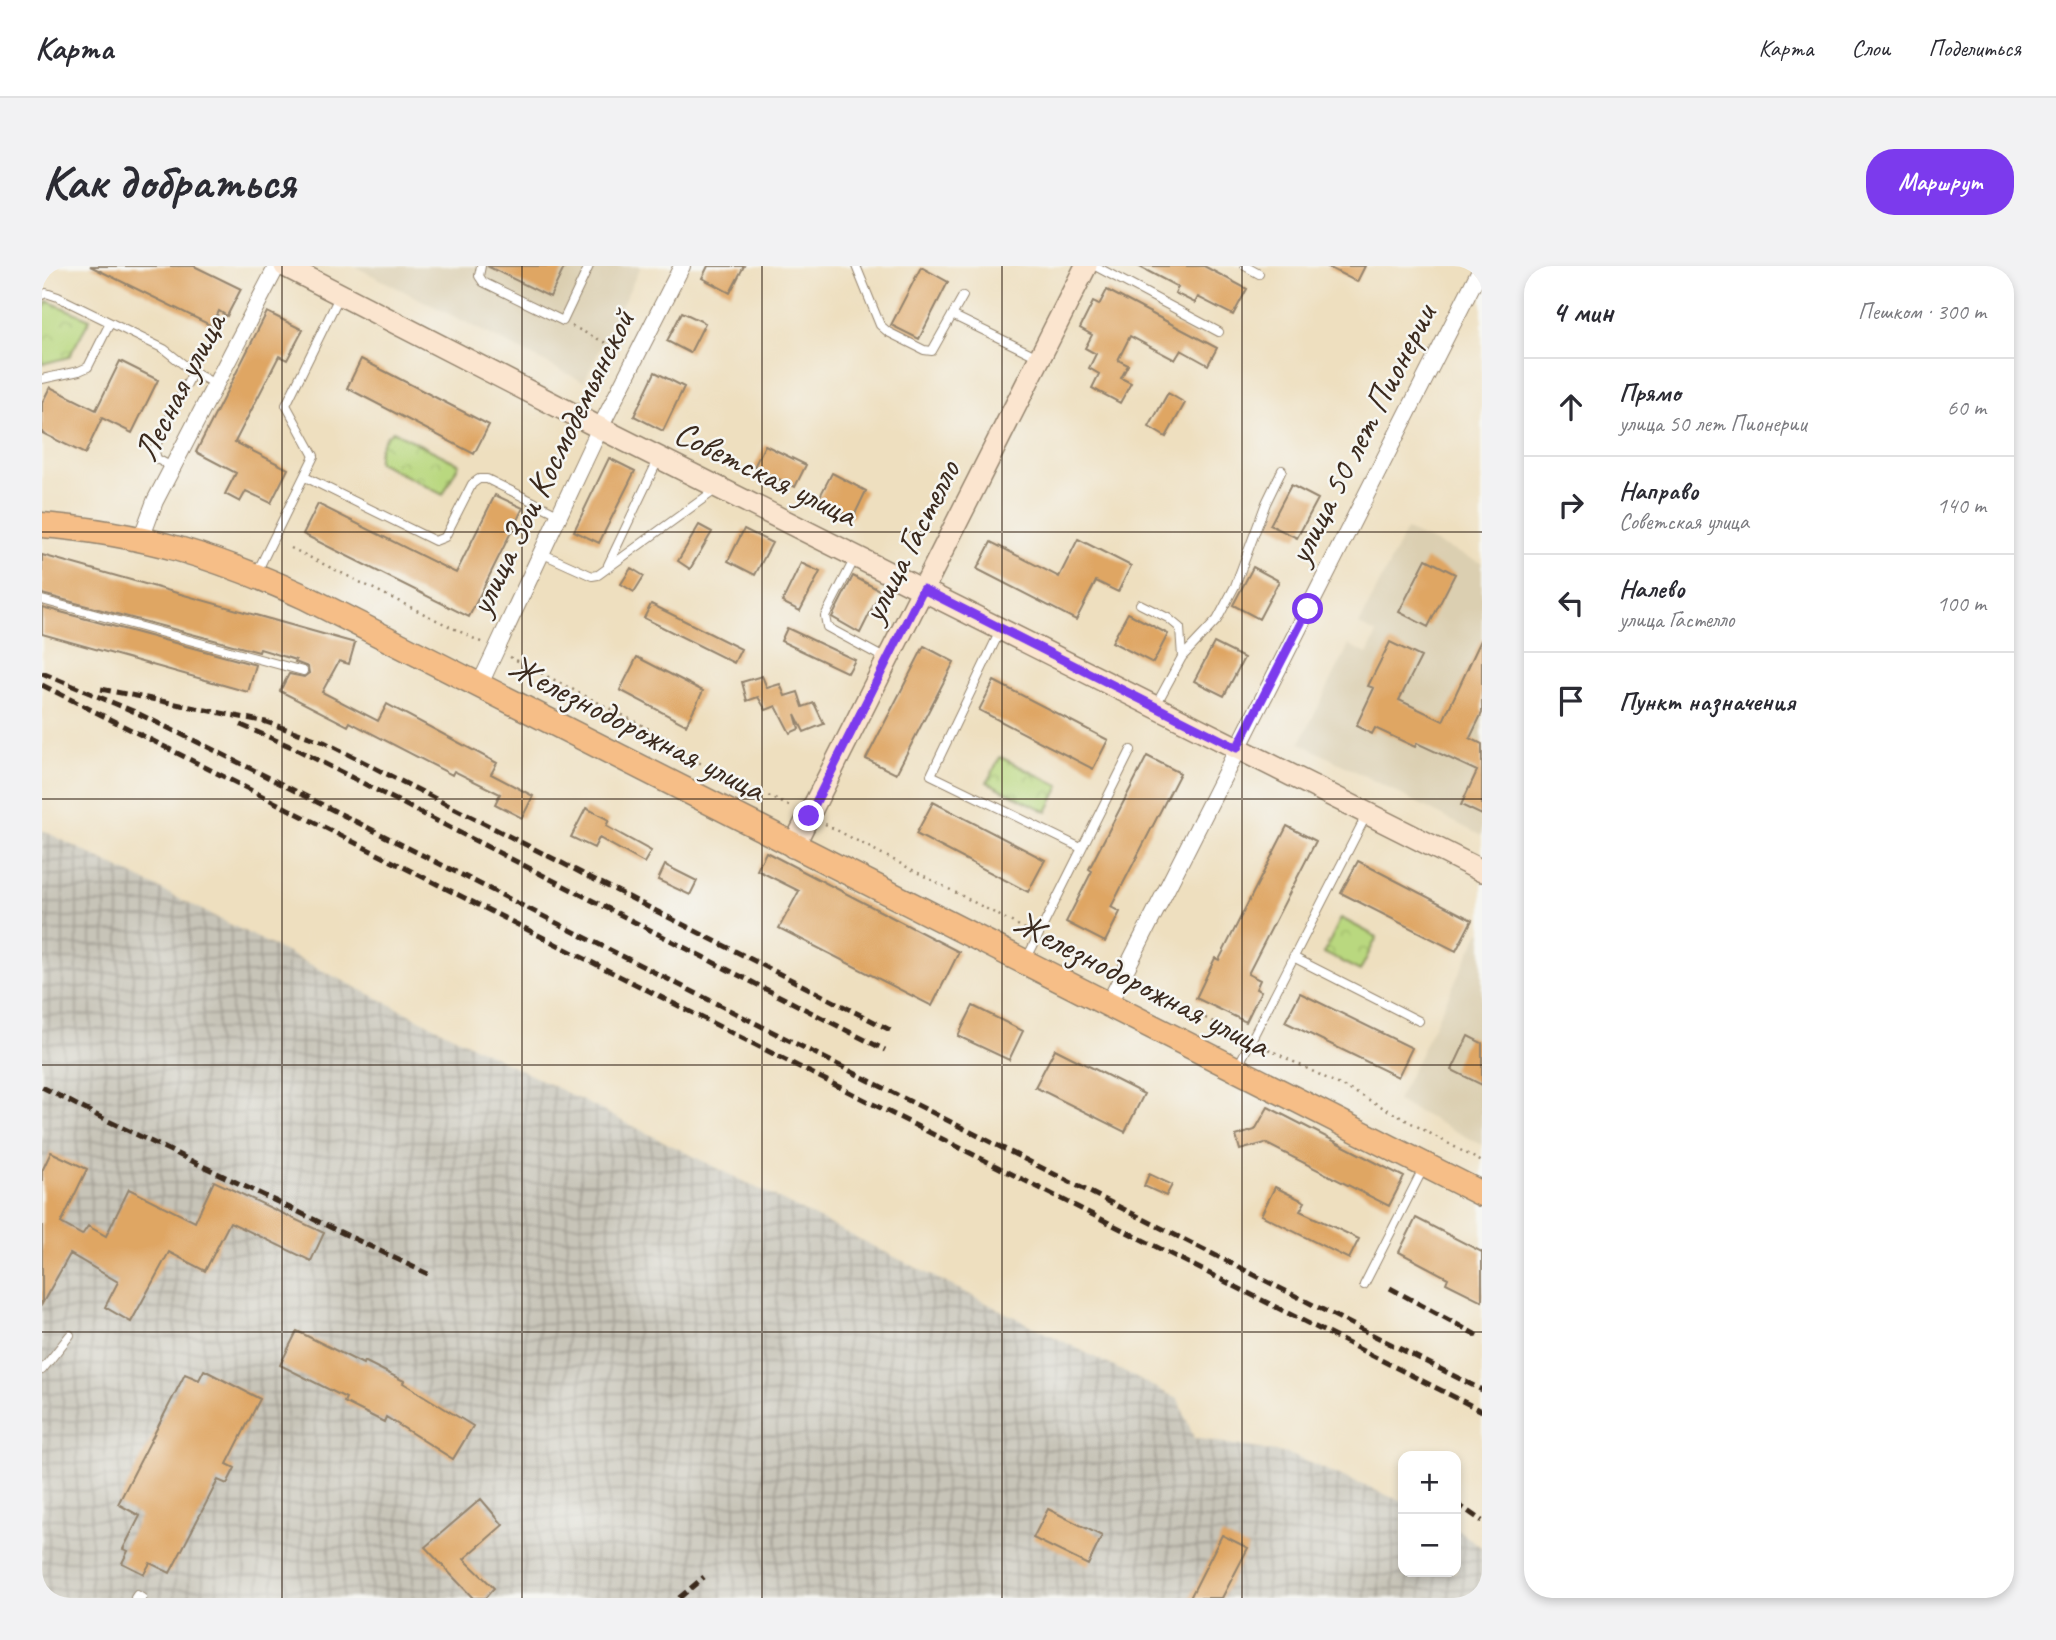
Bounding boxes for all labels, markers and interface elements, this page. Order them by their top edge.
text: Карта [35,27,114,69]
text: Карта [1759,33,1813,63]
text: Слои [1851,33,1890,63]
text: Поделиться [1928,33,2021,63]
button: Маршрут [1866,149,2014,215]
text: Как добраться [42,151,295,213]
text: 4 мин [1552,293,1613,331]
street label: улица 50 лет Пионерии [1276,294,1448,573]
text: Пешком · 300 m [1858,297,1986,326]
street label: улица Зои Космодемьянской [457,300,646,624]
street label: Лесная улица [123,303,237,469]
text: Прямо [1619,376,1681,409]
icon: ahead [1552,388,1590,426]
text: 60 m [1947,393,1986,422]
text: улица 50 лет Пионерии [1619,409,1806,438]
street label: Советская улица [667,410,867,538]
street label: улица Гастелло [850,451,971,631]
text: Направо [1619,474,1698,507]
icon: right [1552,486,1590,524]
text: 140 m [1937,491,1986,520]
text: Советская улица [1619,507,1749,536]
text: Налево [1619,572,1685,605]
icon: left [1552,584,1590,622]
text: 100 m [1937,589,1986,618]
route start [1292,593,1323,624]
text: улица Гастелло [1619,605,1734,634]
street label: Железнодорожная улица [501,644,775,813]
icon: arrive [1552,682,1590,720]
text: Пункт назначения [1619,685,1795,718]
route end [793,800,824,831]
street label: Железнодорожная улица [1006,900,1280,1069]
map controls [1398,1451,1461,1577]
button: + [1398,1451,1461,1514]
button: − [1398,1514,1461,1577]

